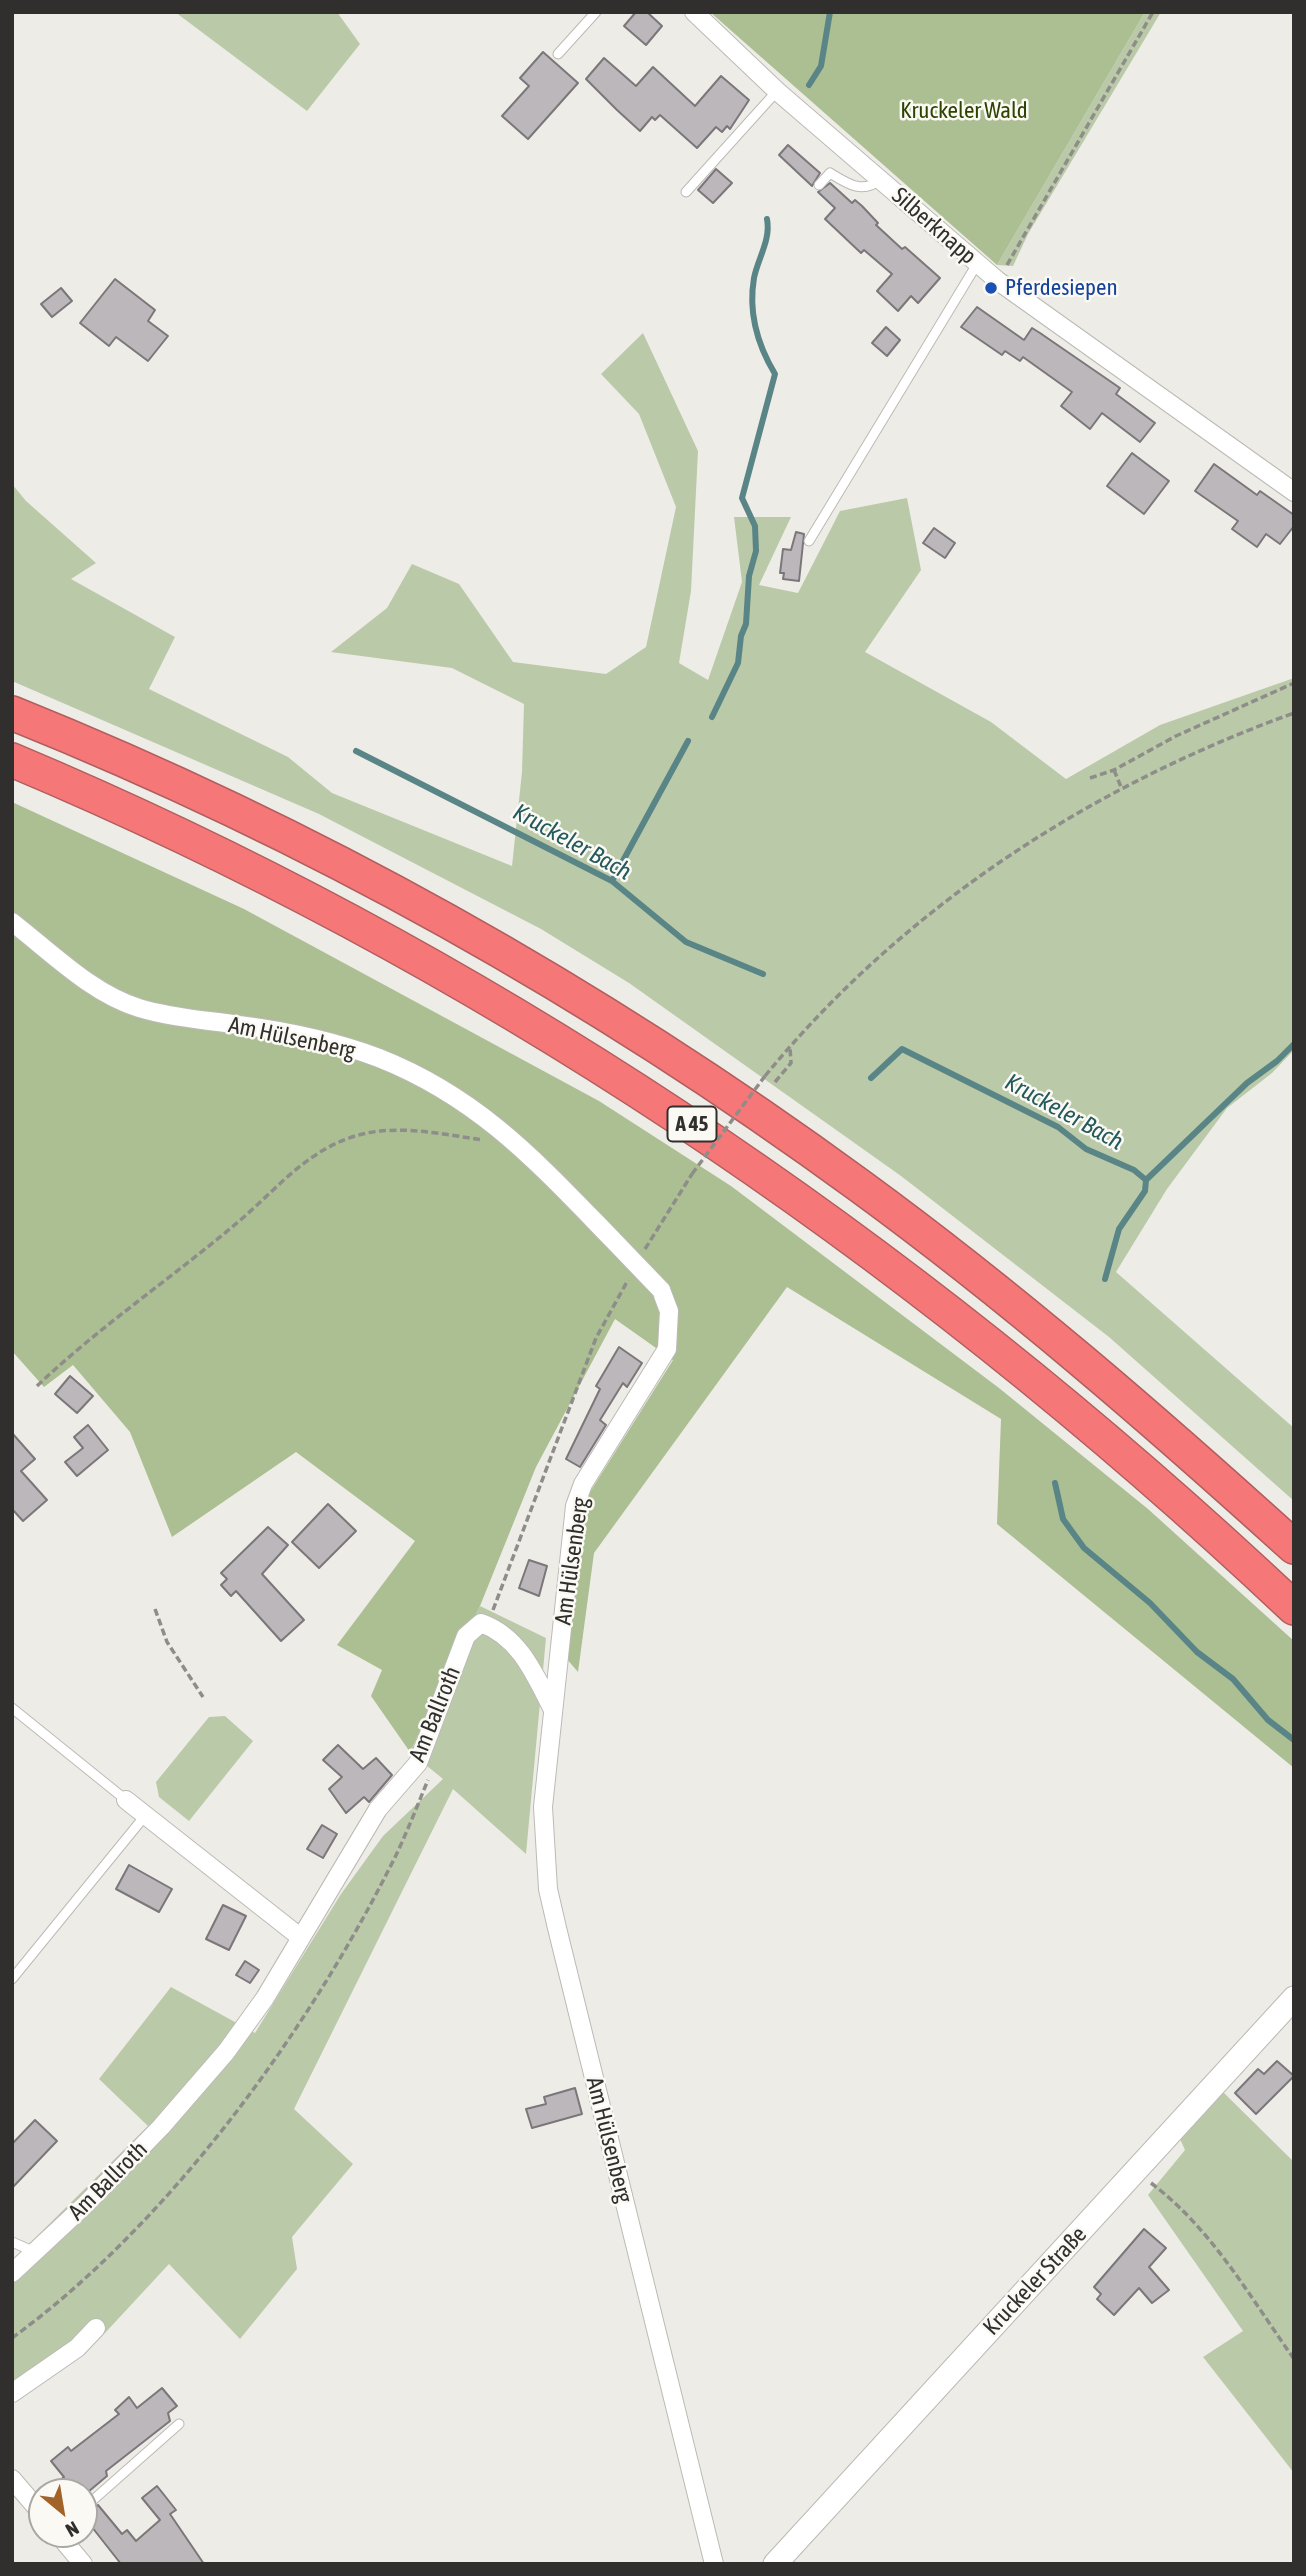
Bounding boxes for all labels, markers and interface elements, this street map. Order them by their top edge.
park label: Kruckeler Wald [900,97,1028,125]
street label: Silberknapp [886,182,982,270]
place label: Pferdesiepen [1005,274,1118,302]
marker: Pferdesiepen [983,280,999,296]
water label: Kruckeler Bach [508,798,636,886]
street label: Am Hülsenberg [226,1011,358,1065]
water label: Kruckeler Bach [1000,1068,1128,1156]
road number: A 45 [668,1106,716,1142]
street label: Am Hülsenberg [549,1495,595,1627]
street label: Am Ballroth [403,1662,467,1766]
street label: Am Hülsenberg [580,2074,638,2206]
street label: Am Ballroth [63,2136,153,2226]
street label: Kruckeler Straße [978,2221,1092,2341]
north arrow [28,2478,98,2548]
text: N [62,2517,83,2542]

